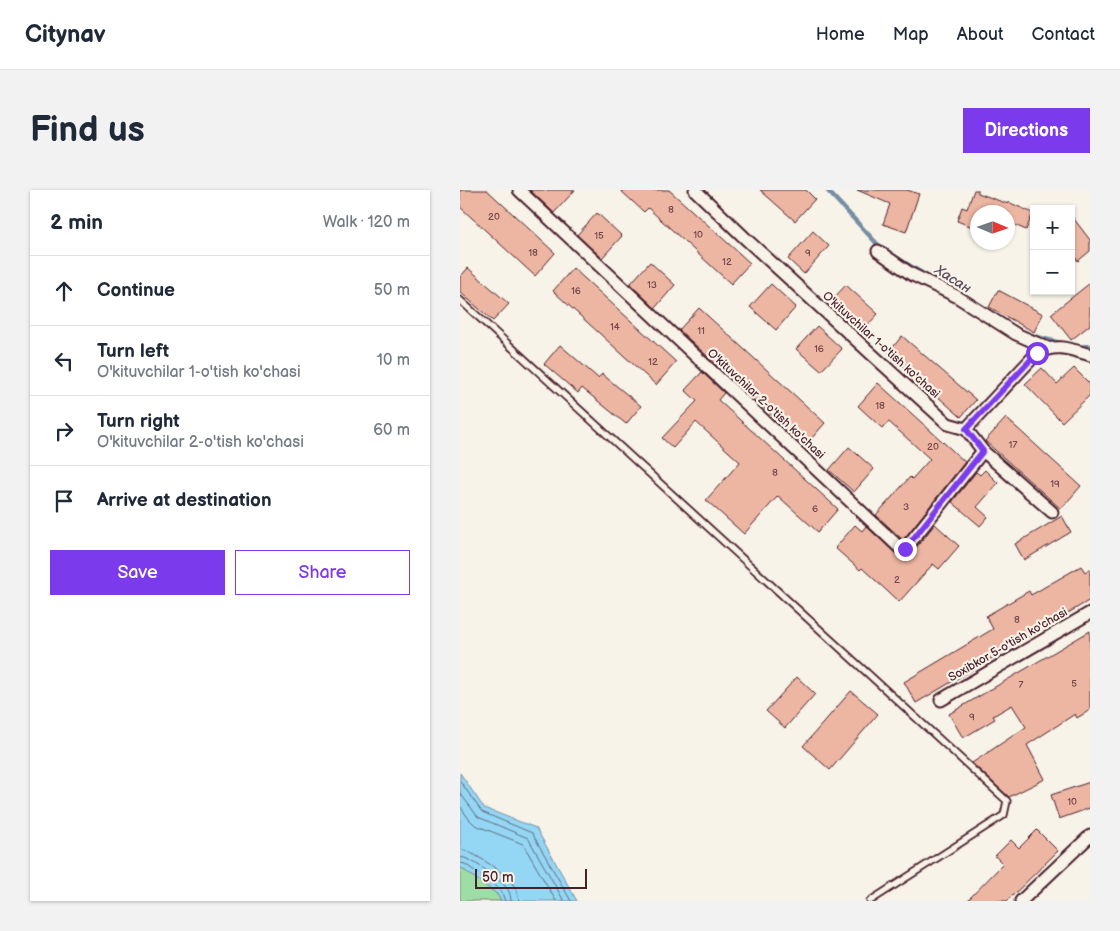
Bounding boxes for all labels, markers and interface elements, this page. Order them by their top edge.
text: Citynav [25,20,106,49]
text: Home [816,24,865,45]
text: Map [893,24,929,45]
text: About [957,24,1004,45]
text: Contact [1032,24,1095,45]
button: Directions [963,108,1090,153]
text: Find us [30,109,145,152]
house number: 8 [668,204,674,216]
north arrow [970,205,1015,250]
map controls [1030,205,1075,295]
button: + [1030,205,1075,250]
text: 2 min [50,210,103,235]
house number: 20 [488,211,500,223]
text: Walk · 120 m [323,213,410,232]
house number: 10 [693,229,703,241]
house number: 15 [594,230,604,242]
house number: 18 [528,247,538,259]
house number: 9 [805,247,811,259]
button: − [1030,250,1075,295]
house number: 12 [722,256,732,268]
water label: Хасан [931,261,974,297]
icon: ahead [50,277,78,305]
text: Continue [97,279,175,302]
house number: 13 [647,279,657,291]
text: 50 m [374,281,410,300]
house number: 16 [571,285,581,297]
street label: O'kituvchilar 1-o'tish ko'chasi [819,288,943,402]
house number: 14 [610,321,620,333]
house number: 11 [697,325,705,337]
text: Turn left [97,340,169,363]
route start [1026,342,1049,365]
house number: 16 [814,343,824,355]
street label: O'kituvchilar 2-o'tish ko'chasi [704,346,828,463]
icon: left [50,347,78,375]
text: 10 m [377,351,410,370]
house number: 12 [648,356,658,368]
text: O'kituvchilar 1-o'tish ko'chasi [97,363,301,382]
house number: 18 [875,400,885,412]
text: Turn right [97,410,180,433]
icon: right [50,417,78,445]
text: 60 m [373,421,410,440]
text: O'kituvchilar 2-o'tish ko'chasi [97,433,304,452]
house number: 17 [1009,439,1017,451]
house number: 20 [927,441,939,453]
house number: 8 [772,467,778,479]
house number: 19 [1050,478,1060,490]
icon: arrive [50,487,78,515]
text: Arrive at destination [97,489,272,512]
house number: 3 [903,501,909,513]
house number: 6 [812,503,818,515]
route end [894,538,917,561]
button: Save [50,550,225,595]
button: Share [235,550,410,595]
house number: 2 [894,574,900,586]
street label: Soxibkor 5-o'tish ko'chasi [946,605,1070,685]
house number: 8 [1014,614,1020,626]
house number: 5 [1071,678,1077,690]
house number: 7 [1019,679,1024,691]
house number: 9 [969,711,975,723]
house number: 10 [1067,796,1077,808]
scale bar [475,866,588,889]
text: 50 m [482,869,514,886]

